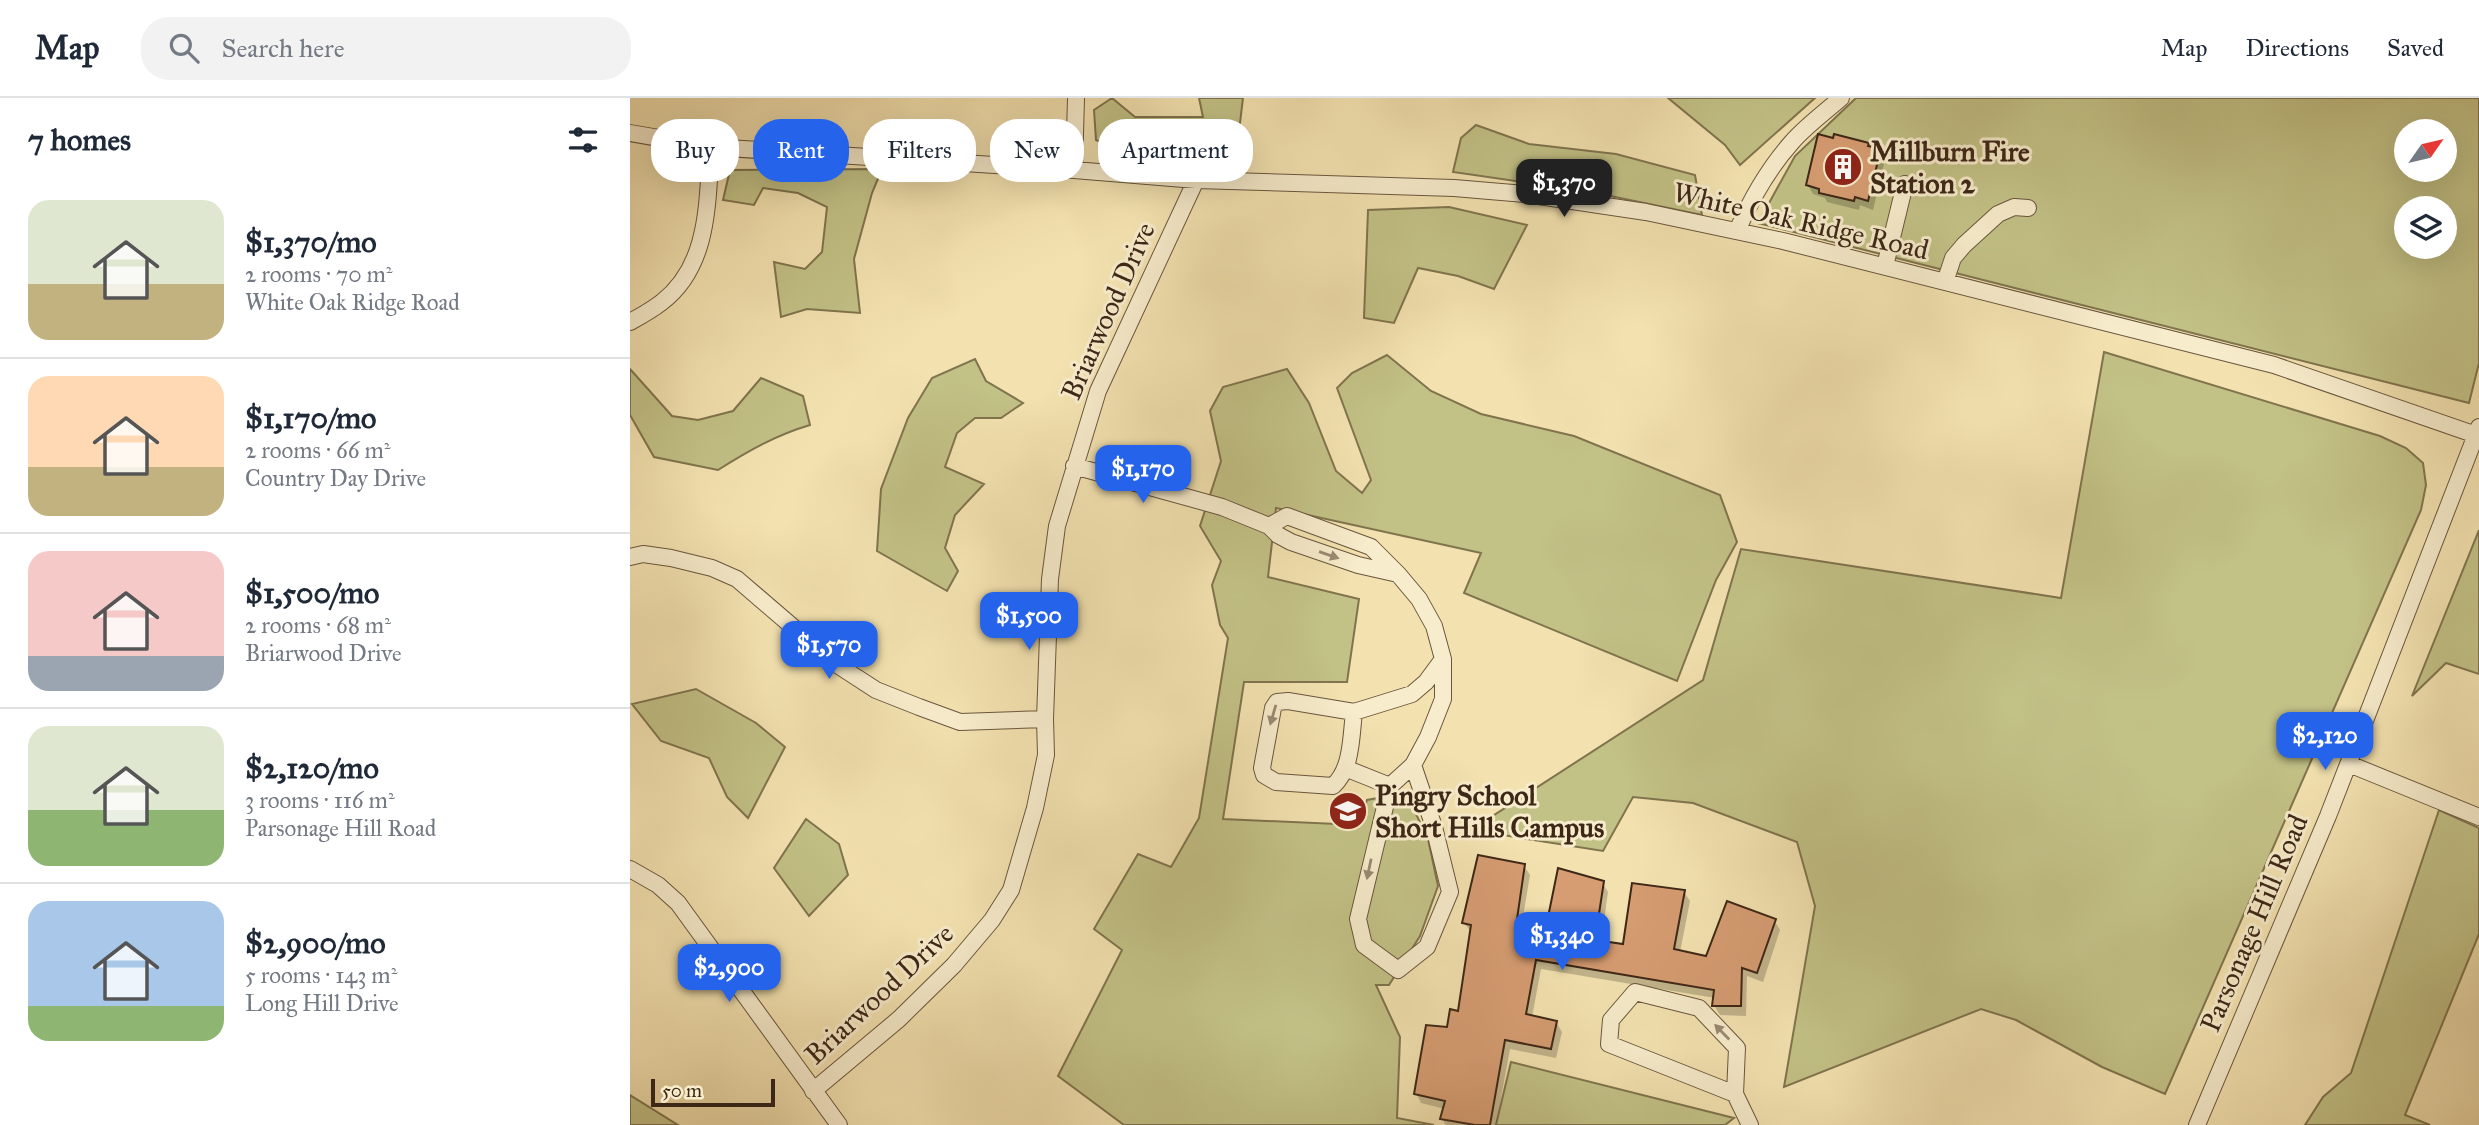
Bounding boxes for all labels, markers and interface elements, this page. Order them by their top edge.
search box [141,17,631,80]
text: Map [35,28,99,68]
icon: search [165,29,203,67]
text: Search here [221,32,345,64]
text: Map [2161,33,2208,63]
text: Directions [2246,33,2349,63]
text: Saved [2387,33,2444,63]
chip: Buy [651,119,739,182]
chip: Rent [753,119,849,182]
chip: Filters [863,119,976,182]
chip: New [990,119,1084,182]
chip: Apartment [1098,119,1253,182]
north arrow [2394,119,2457,182]
map controls [2394,119,2457,259]
icon: filters [564,121,602,159]
text: 7 homes [28,122,131,158]
place label: Millburn Fire Station 2 [1870,134,2030,201]
building icon: Millburn Fire Station 2 [1822,146,1864,188]
pin: $1,370 [1507,159,1621,219]
text: $1,370 [1532,168,1596,196]
street label: White Oak Ridge Road [1670,175,1932,267]
button: layers [2394,196,2457,259]
street label: Briarwood Drive [1053,217,1163,405]
text: $1,370/mo [245,224,377,260]
icon: home [84,228,168,312]
text: 2 rooms · 70 m² [245,260,393,288]
text: White Oak Ridge Road [245,288,460,316]
text: $1,170/mo [245,400,376,436]
icon: home [84,404,168,488]
text: 2 rooms · 66 m² [245,436,390,464]
pin: $1,170 [1086,446,1200,505]
text: $1,170 [1111,454,1175,482]
text: Country Day Drive [245,464,426,492]
one-way arrow [1319,550,1340,561]
text: $1,500/mo [245,575,379,611]
icon: home [84,579,168,663]
pin: $1,500 [972,592,1086,652]
text: $1,500 [996,601,1062,629]
text: 2 rooms · 68 m² [245,611,391,639]
pin: $1,570 [772,622,886,681]
text: $1,570 [797,630,861,658]
text: Briarwood Drive [245,639,402,667]
one-way arrow [1267,705,1277,726]
pin: $2,120 [2268,712,2382,772]
text: $2,120 [2292,721,2358,749]
text: $2,120/mo [245,750,379,786]
icon: home [84,754,168,838]
place label: Pingry School Short Hills Campus [1375,778,1604,845]
text: 3 rooms · 116 m² [245,786,395,814]
school or university icon: Pingry School Short Hills Campus [1327,790,1369,832]
street label: Parsonage Hill Road [2192,809,2316,1037]
text: Parsonage Hill Road [245,814,436,842]
one-way arrow [1363,858,1374,880]
pin: $1,340 [1505,912,1619,972]
street label: Briarwood Drive [797,916,961,1072]
text: $1,340 [1530,921,1594,949]
text: $2,900/mo [245,925,386,961]
icon: home [84,929,168,1013]
pin: $2,900 [672,944,786,1004]
text: $2,900 [694,953,764,981]
text: 5 rooms · 143 m² [245,961,397,989]
text: Long Hill Drive [245,989,399,1017]
one-way arrow [1714,1024,1730,1041]
scale bar [651,1076,775,1108]
text: 50 m [662,1079,702,1102]

